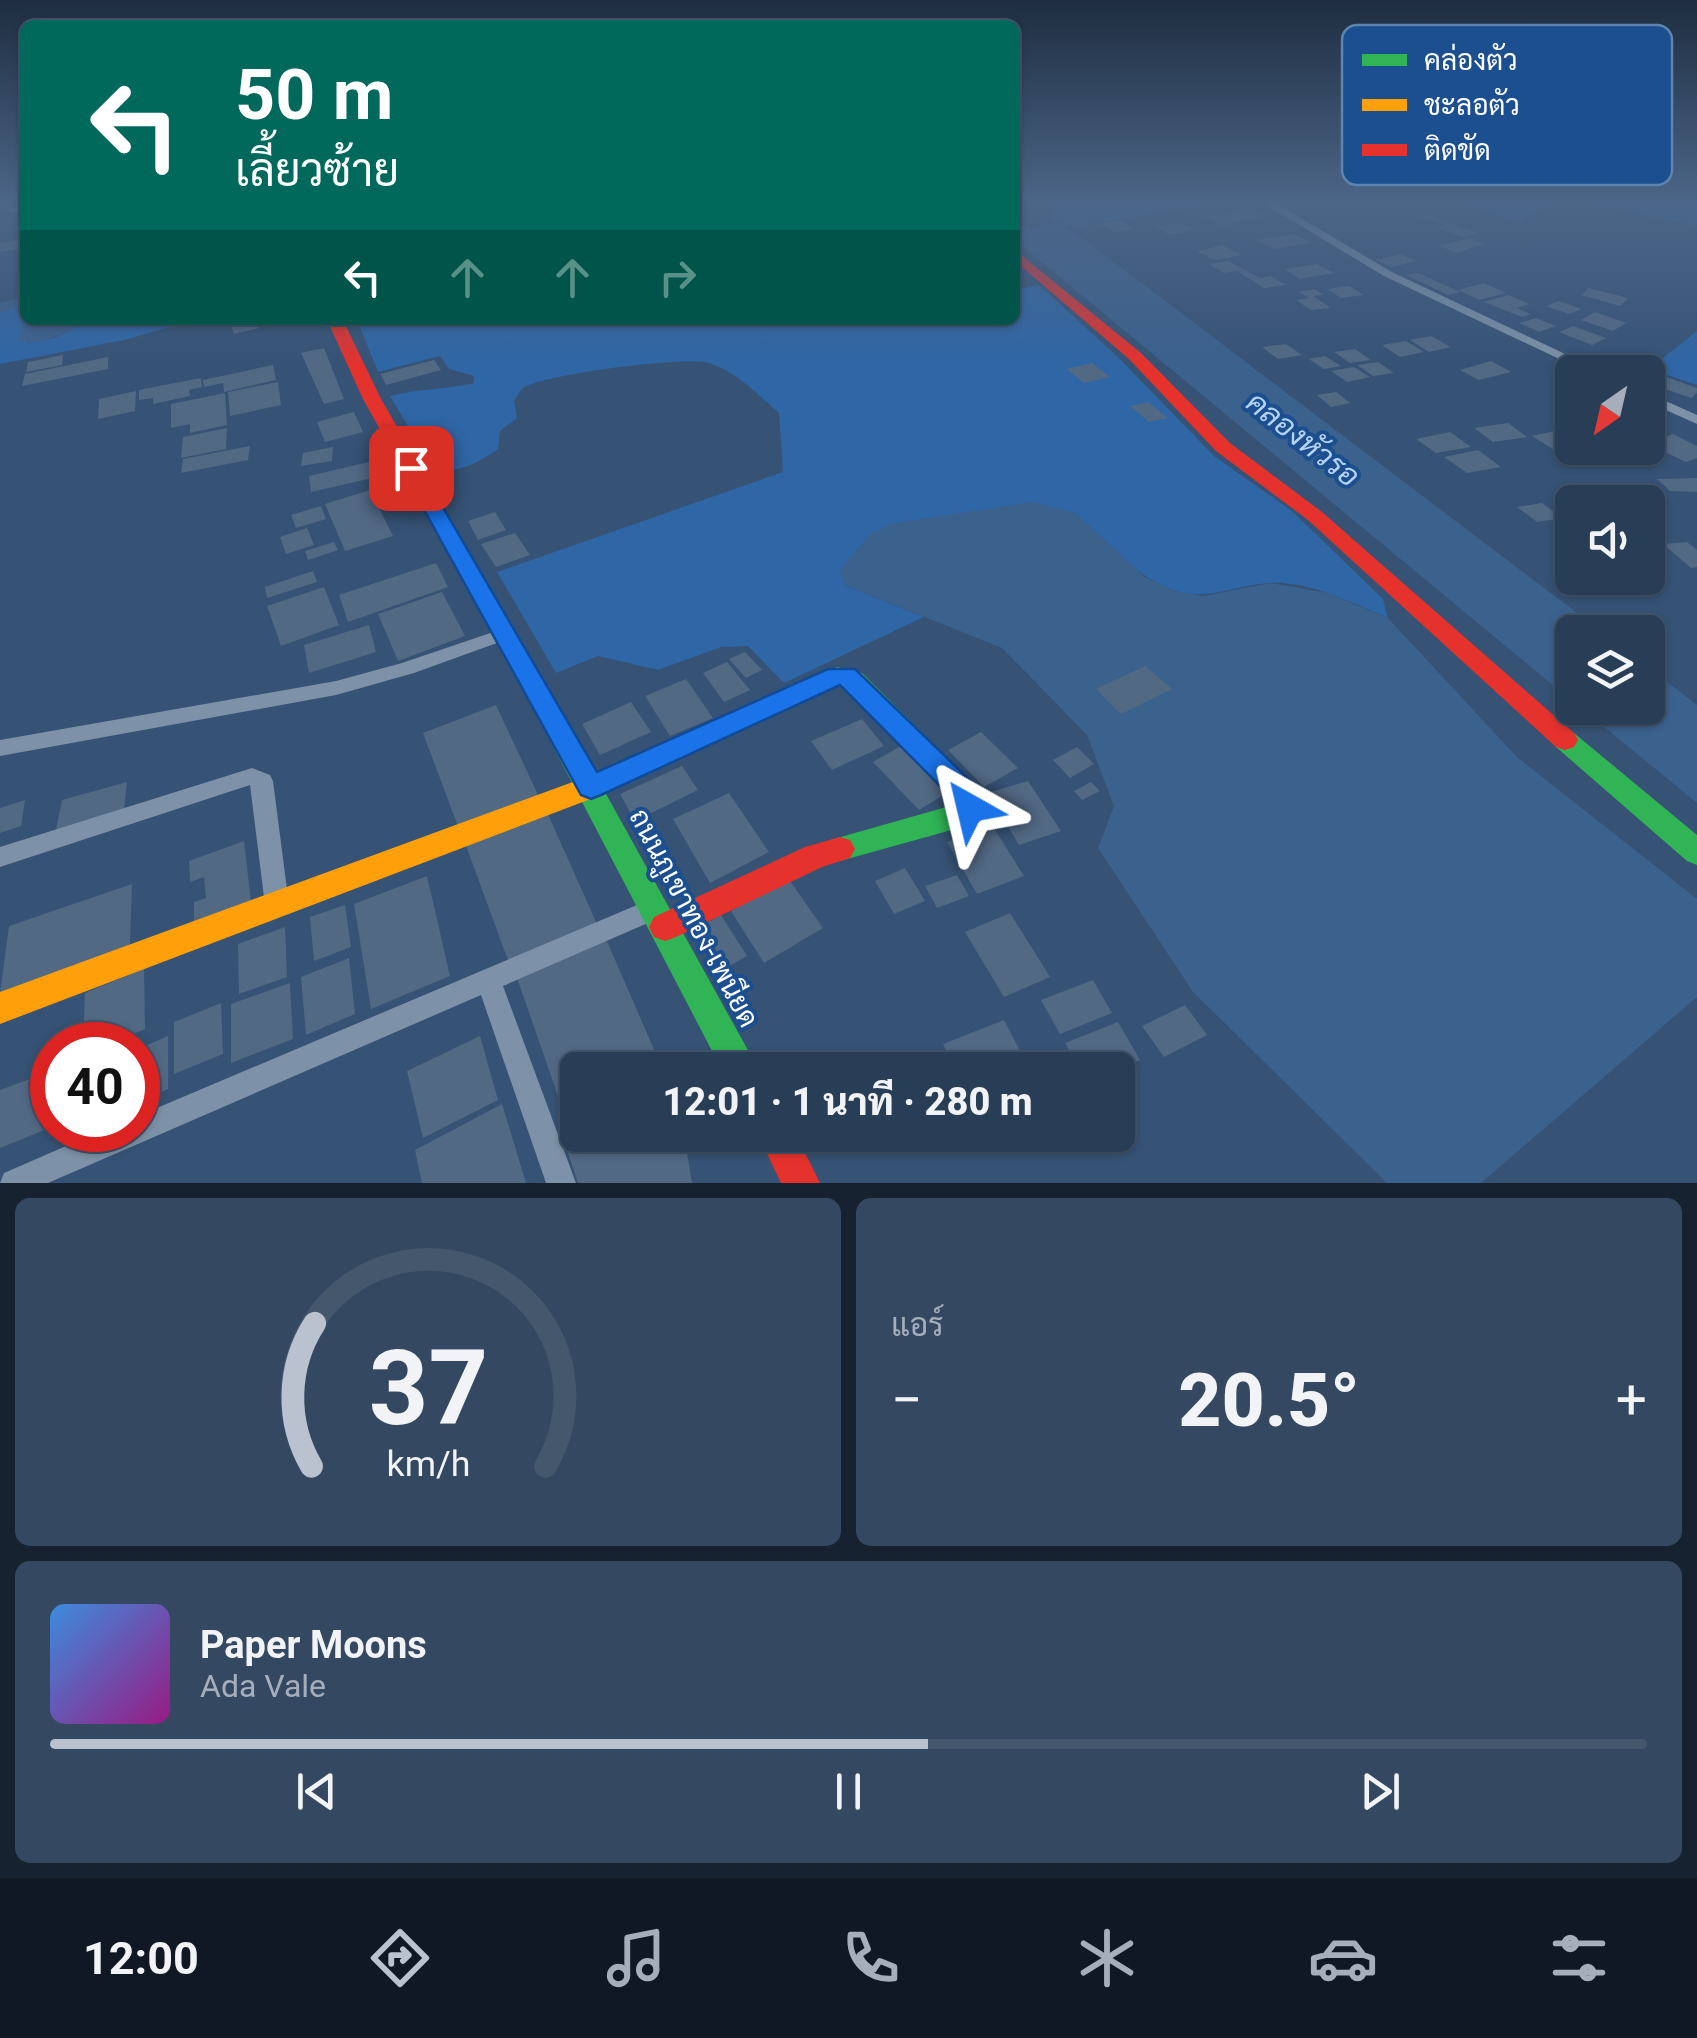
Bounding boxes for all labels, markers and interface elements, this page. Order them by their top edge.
legend [1342,25,1672,185]
text: คล่องตัว [1424,42,1518,77]
text: 50 m [235,54,393,136]
icon: left [70,60,200,190]
text: ชะลอตัว [1424,87,1520,122]
text: ติดขัด [1424,132,1491,167]
text: เลี้ยวซ้าย [235,144,399,197]
icon: left [335,250,390,305]
icon: ahead [440,250,495,305]
icon: ahead [545,250,600,305]
icon: right [650,250,705,305]
north arrow [1555,355,1665,465]
map controls [1555,355,1665,725]
water label: คลองหัวรอ [1240,383,1367,494]
pin [369,426,454,511]
icon: arrive [384,441,439,496]
button: sound [1555,485,1665,595]
button: layers [1555,615,1665,725]
position arrow [918,756,1022,860]
street label: ถนนภูเขาทอง-เพนียด [620,802,767,1034]
speed limit sign: 40 [30,1022,160,1152]
text: 12:01 · 1 นาที · 280 m [662,1080,1033,1124]
text: แอร์ [891,1306,944,1344]
text: 37 [368,1328,488,1449]
text: 20.5° [1178,1356,1360,1444]
text: − [891,1368,922,1432]
text: + [1616,1368,1647,1432]
text: km/h [386,1443,470,1485]
text: Paper Moons [200,1623,427,1667]
text: Ada Vale [200,1667,326,1705]
icon: previous [289,1764,344,1819]
icon: pause [821,1764,876,1819]
icon: next [1353,1764,1408,1819]
icon: directions [365,1923,435,1993]
icon: music [601,1923,671,1993]
icon: phone [836,1923,906,1993]
icon: climate [1072,1923,1142,1993]
icon: car [1308,1923,1378,1993]
icon: filters [1544,1923,1614,1993]
text: 12:00 [83,1932,199,1985]

